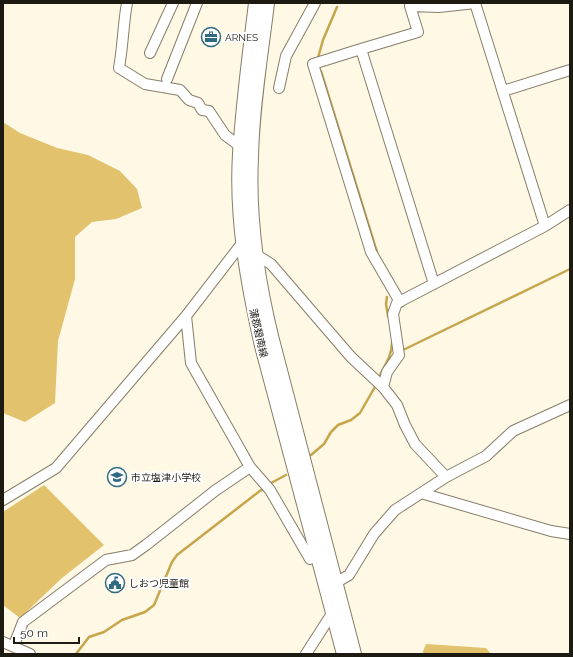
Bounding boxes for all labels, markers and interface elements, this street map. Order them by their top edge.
office icon: ARNES [200,26,222,48]
place label: ARNES [225,32,258,43]
street label: 蒲郡碧南線 [248,308,269,359]
school or university icon: 市立塩津小学校 [106,466,128,488]
place label: 市立塩津小学校 [131,472,201,483]
public building icon: しおつ児童館 [104,572,126,594]
place label: しおつ児童館 [129,578,189,589]
scale bar [14,619,79,645]
text: 50 m [20,626,48,640]

